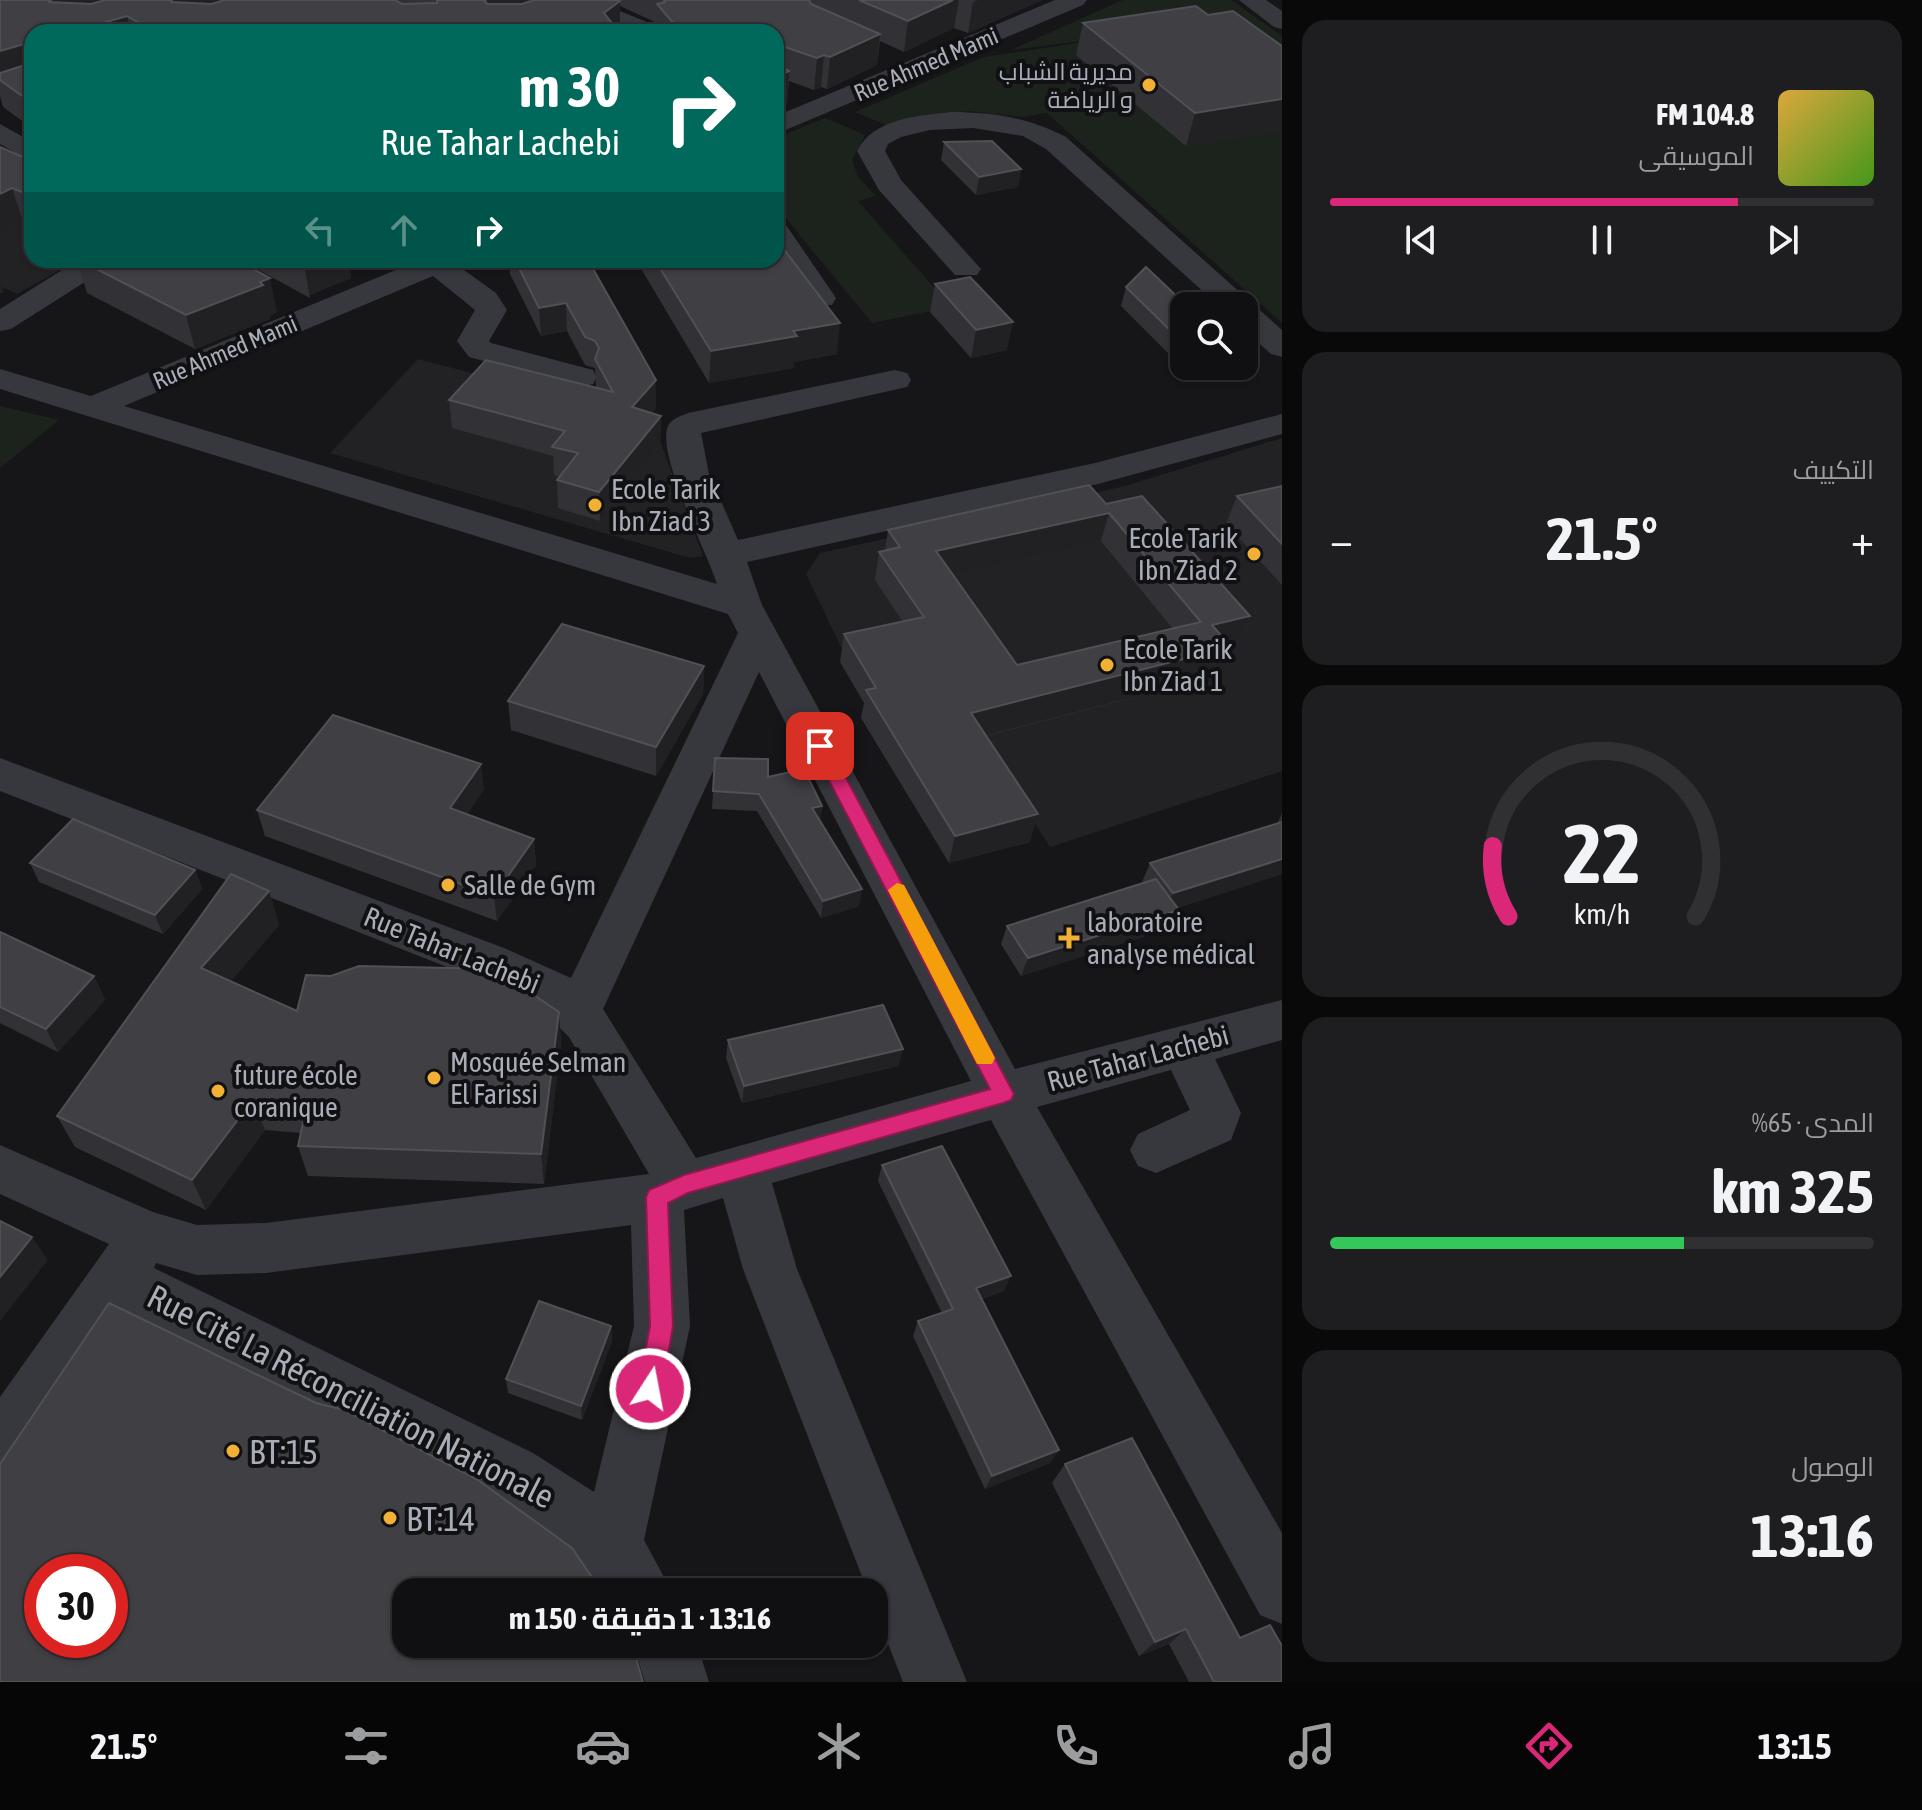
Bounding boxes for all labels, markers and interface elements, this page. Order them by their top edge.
street label: Rue Ahmed Mami [850,21,1002,107]
text: 30 m [519,55,620,119]
icon: right [648,56,752,160]
place label: مديرية الشباب و الرياضة [999,58,1133,113]
marker: مديرية الشباب و الرياضة [1140,76,1158,94]
text: 104.8 FM [1656,97,1754,131]
text: Rue Tahar Lachebi [380,121,620,163]
text: الموسيقى [1639,141,1754,171]
icon: left [298,208,342,252]
icon: ahead [382,208,426,252]
icon: right [466,208,510,252]
icon: previous [1399,218,1443,262]
icon: pause [1580,218,1624,262]
icon: next [1761,218,1805,262]
map controls [1170,292,1258,380]
button: search [1170,292,1258,380]
street label: Rue Ahmed Mami [149,309,301,395]
text: التكييف [1792,455,1874,485]
place label: Ecole Tarik Ibn Ziad 3 [611,473,721,537]
marker: Ecole Tarik Ibn Ziad 3 [586,496,604,514]
text: 21.5° [1546,504,1658,573]
text: − [1330,514,1353,564]
text: + [1851,514,1874,564]
place label: Ecole Tarik Ibn Ziad 2 [1128,522,1238,586]
marker: Ecole Tarik Ibn Ziad 2 [1245,545,1263,563]
place label: Ecole Tarik Ibn Ziad 1 [1123,633,1233,697]
marker: Ecole Tarik Ibn Ziad 1 [1098,656,1116,674]
pin [786,712,854,780]
icon: arrive [798,724,842,768]
text: 22 [1563,805,1641,901]
place label: Salle de Gym [464,869,596,901]
marker: Salle de Gym [439,876,457,894]
text: km/h [1574,897,1630,930]
street label: Rue Tahar Lachebi [360,900,544,1000]
place label: laboratoire analyse médical [1087,906,1256,970]
marker: laboratoire analyse médical [1058,927,1080,949]
street label: Rue Tahar Lachebi [1044,1018,1232,1098]
place label: Mosquée Selman El Farissi [450,1046,626,1110]
place label: future école coranique [234,1059,358,1123]
marker: Mosquée Selman El Farissi [425,1069,443,1087]
marker: future école coranique [209,1082,227,1100]
text: المدى · 65% [1752,1108,1874,1138]
text: 325 km [1712,1157,1874,1226]
street label: Rue Cité La Réconciliation Nationale [141,1276,561,1516]
position arrow [608,1347,692,1431]
place label: BT:15 [249,1432,318,1471]
marker: BT:15 [224,1442,242,1460]
text: الوصول [1791,1452,1874,1482]
place label: BT:14 [406,1499,475,1538]
text: 13:16 [1751,1501,1874,1570]
marker: BT:14 [381,1509,399,1527]
speed limit sign: 30 [24,1554,128,1658]
text: 13:16 · 1 دقيقة · 150 m [509,1601,771,1635]
icon: filters [338,1718,394,1774]
icon: car [575,1718,631,1774]
icon: climate [811,1718,867,1774]
icon: phone [1048,1718,1104,1774]
icon: music [1284,1718,1340,1774]
icon: directions [1521,1718,1577,1774]
text: 21.5° [90,1725,157,1767]
text: 13:15 [1758,1725,1832,1767]

